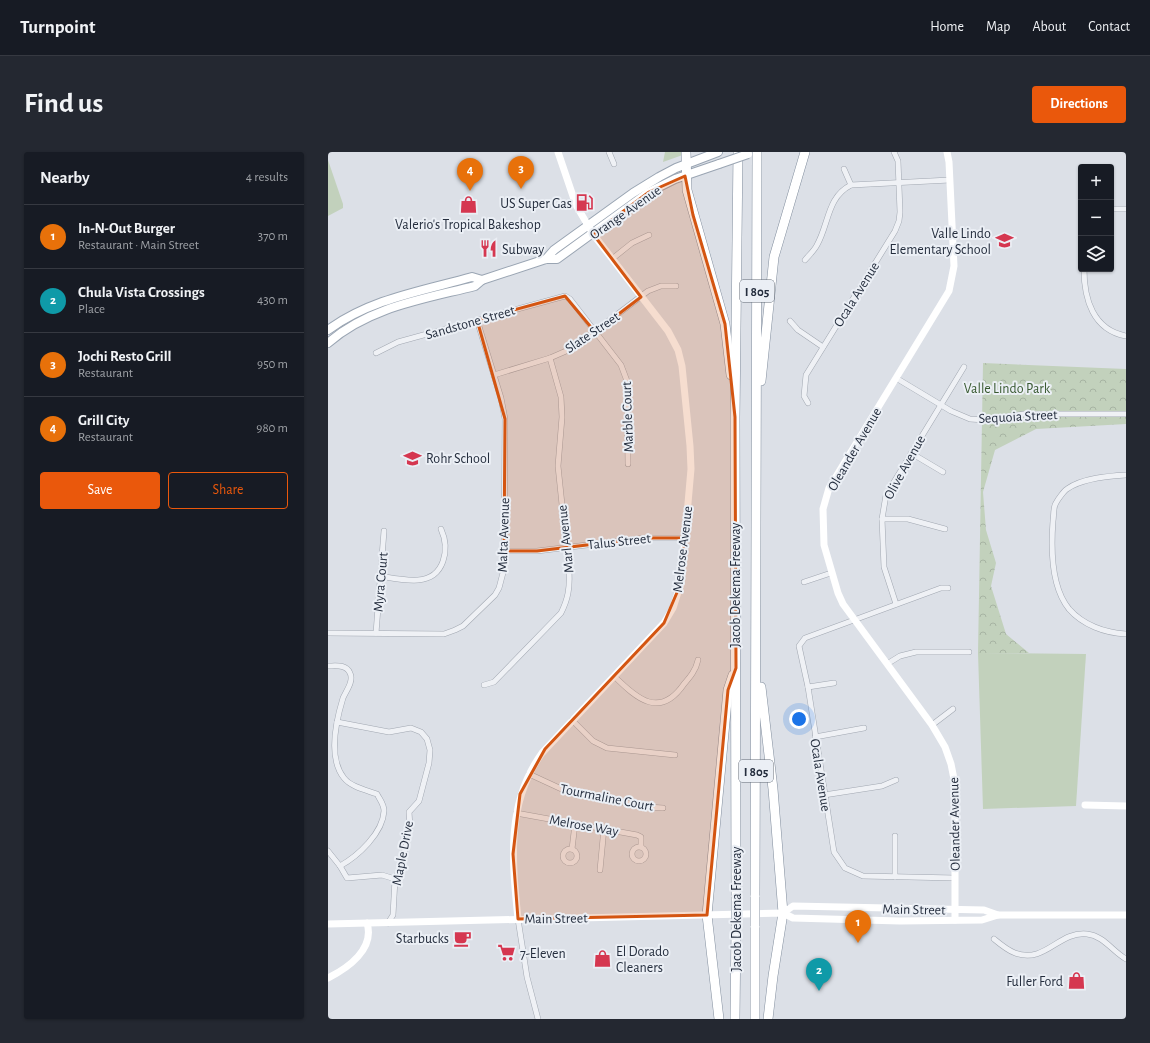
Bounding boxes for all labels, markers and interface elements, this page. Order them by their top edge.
text: Turnpoint [20,18,95,37]
text: Home [930,20,964,34]
text: Map [986,20,1010,34]
text: About [1032,20,1066,34]
text: Contact [1088,20,1130,34]
button: Directions [1032,86,1126,123]
text: Find us [24,90,103,118]
pin: 3 [508,156,534,189]
pin: 4 [457,158,483,191]
map controls [1078,164,1114,272]
button: + [1078,164,1114,200]
text: Nearby [40,169,90,186]
text: 4 results [246,171,288,184]
street label: Orange Avenue [587,183,664,242]
fuel station icon: US Super Gas [575,193,595,213]
shop icon: Valerio's Tropical Bakeshop [458,194,478,214]
place label: US Super Gas [500,197,572,211]
button: − [1078,200,1114,236]
place label: Valerio's Tropical Bakeshop [395,218,541,232]
text: In-N-Out Burger [78,221,175,236]
place label: Valle Lindo Elementary School [890,227,991,257]
text: 1 [51,230,55,243]
text: 370 m [258,230,288,243]
school or university icon: Valle Lindo Elementary School [994,231,1014,251]
button: layers [1078,236,1114,272]
text: Restaurant · Main Street [78,239,199,252]
restaurant icon: Subway [479,239,499,259]
place label: Subway [502,243,544,257]
street label: Ocala Avenue [831,260,882,329]
road number: I 805 [740,280,774,302]
text: Chula Vista Crossings [78,285,205,300]
text: 2 [50,294,56,307]
text: 430 m [257,294,288,307]
text: Place [78,303,105,316]
street label: Sandstone Street [424,303,517,342]
street label: Slate Street [563,309,623,356]
text: Jochi Resto Grill [78,349,172,364]
text: 3 [50,358,56,371]
text: 950 m [257,358,288,371]
text: Restaurant [78,367,133,380]
street label: Marble Court [620,381,636,453]
park label: Valle Lindo Park [964,382,1051,396]
street label: Oleander Avenue [825,405,884,494]
street label: Sequoia Street [978,408,1058,426]
text: Grill City [78,413,129,428]
text: 4 [50,422,56,435]
text: 980 m [256,422,288,435]
text: Restaurant [78,431,133,444]
street label: Olive Avenue [882,433,928,502]
school or university icon: Rohr School [403,448,423,468]
place label: Rohr School [426,452,490,466]
button: Save [40,472,160,509]
button: Share [168,472,288,509]
street label: Malta Avenue [496,497,512,573]
street label: Marl Avenue [555,504,577,574]
street label: Melrose Avenue [671,505,695,593]
street label: Jacob Dekema Freeway [729,523,743,647]
street label: Talus Street [587,532,652,552]
street label: Myra Court [371,551,391,612]
your location [789,709,809,729]
street label: Ocala Avenue [807,738,833,813]
road number: I 805 [739,760,773,782]
street label: Oleander Avenue [947,777,963,871]
street label: Tourmaline Court [559,782,655,814]
street label: Melrose Way [548,813,620,839]
street label: Maple Drive [390,820,416,887]
street label: Jacob Dekema Freeway [730,847,744,971]
street label: Main Street [882,902,946,918]
pin: 1 [845,910,871,943]
street label: Main Street [524,911,588,927]
cafe icon: Starbucks [452,928,472,948]
place label: Starbucks [396,932,449,946]
supermarket icon: 7-Eleven [497,943,517,963]
place label: El Dorado Cleaners [616,945,669,975]
place label: 7-Eleven [520,947,566,961]
shop icon: El Dorado Cleaners [593,949,613,969]
pin: 2 [806,958,832,991]
shop icon: Fuller Ford [1066,971,1086,991]
place label: Fuller Ford [1006,975,1063,989]

